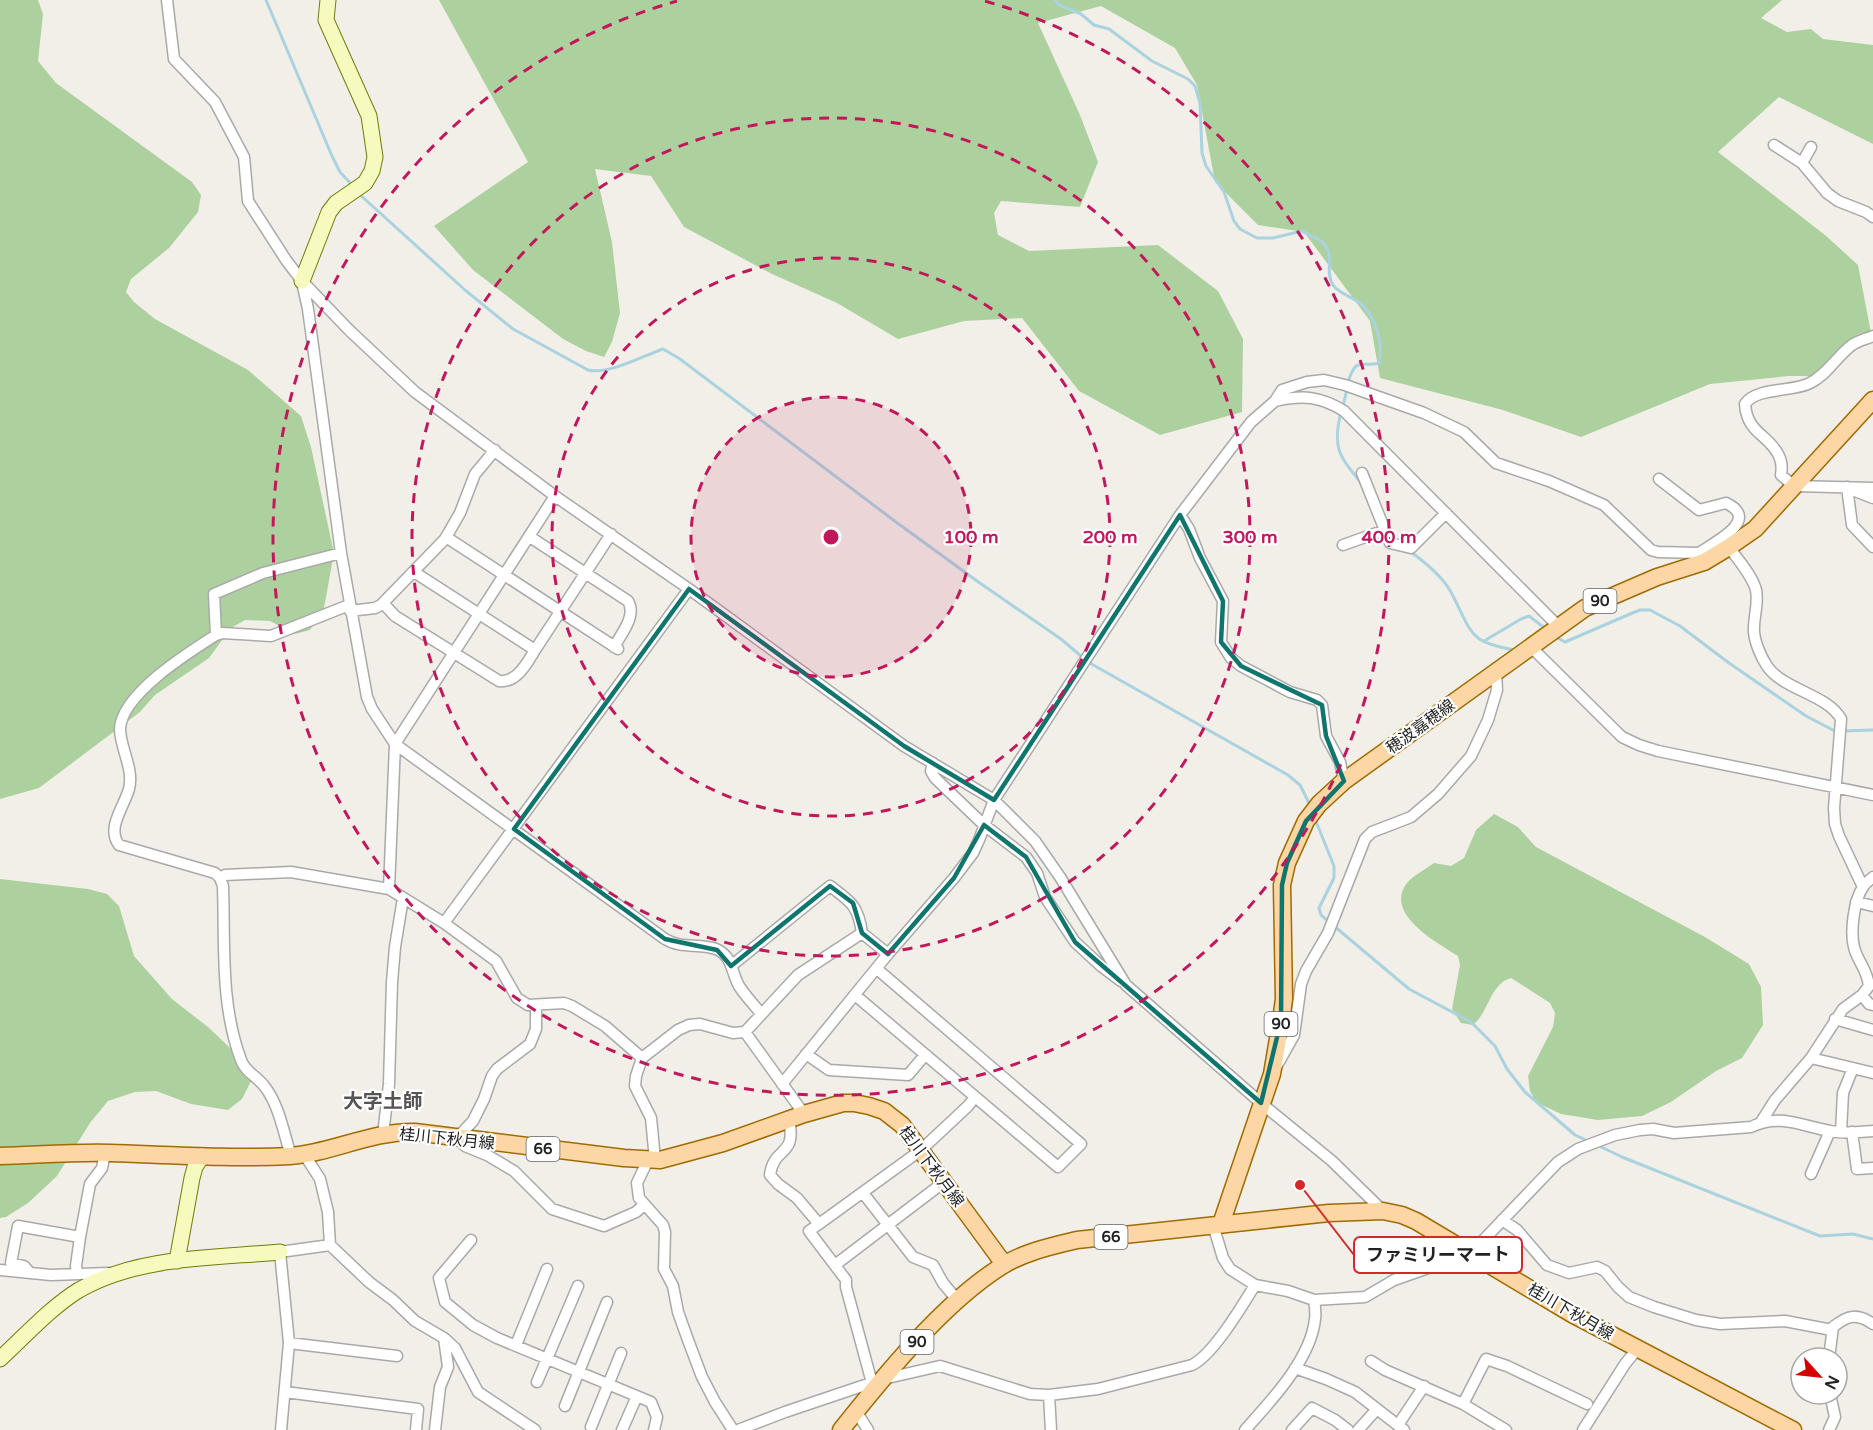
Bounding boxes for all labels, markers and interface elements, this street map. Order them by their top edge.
text: 100 m [943,526,999,548]
text: 200 m [1082,526,1138,548]
text: 300 m [1222,526,1278,548]
text: 400 m [1361,526,1417,548]
centre of rings [821,527,841,547]
road number: 90 [1584,589,1616,613]
street label: 穂波嘉穂線 [1382,695,1459,758]
road number: 90 [1264,1012,1298,1036]
district label: 大字土師 [343,1090,423,1114]
street label: 桂川下秋月線 [894,1122,968,1211]
street label: 桂川下秋月線 [398,1124,496,1154]
road number: 66 [526,1137,560,1161]
road number: 66 [1094,1225,1128,1249]
callout: ファミリーマート [1354,1237,1522,1273]
text: ファミリーマート [1366,1244,1510,1266]
street label: 桂川下秋月線 [1524,1279,1617,1345]
road number: 90 [900,1330,934,1354]
north arrow [1789,1346,1849,1406]
text: N [1820,1372,1843,1393]

